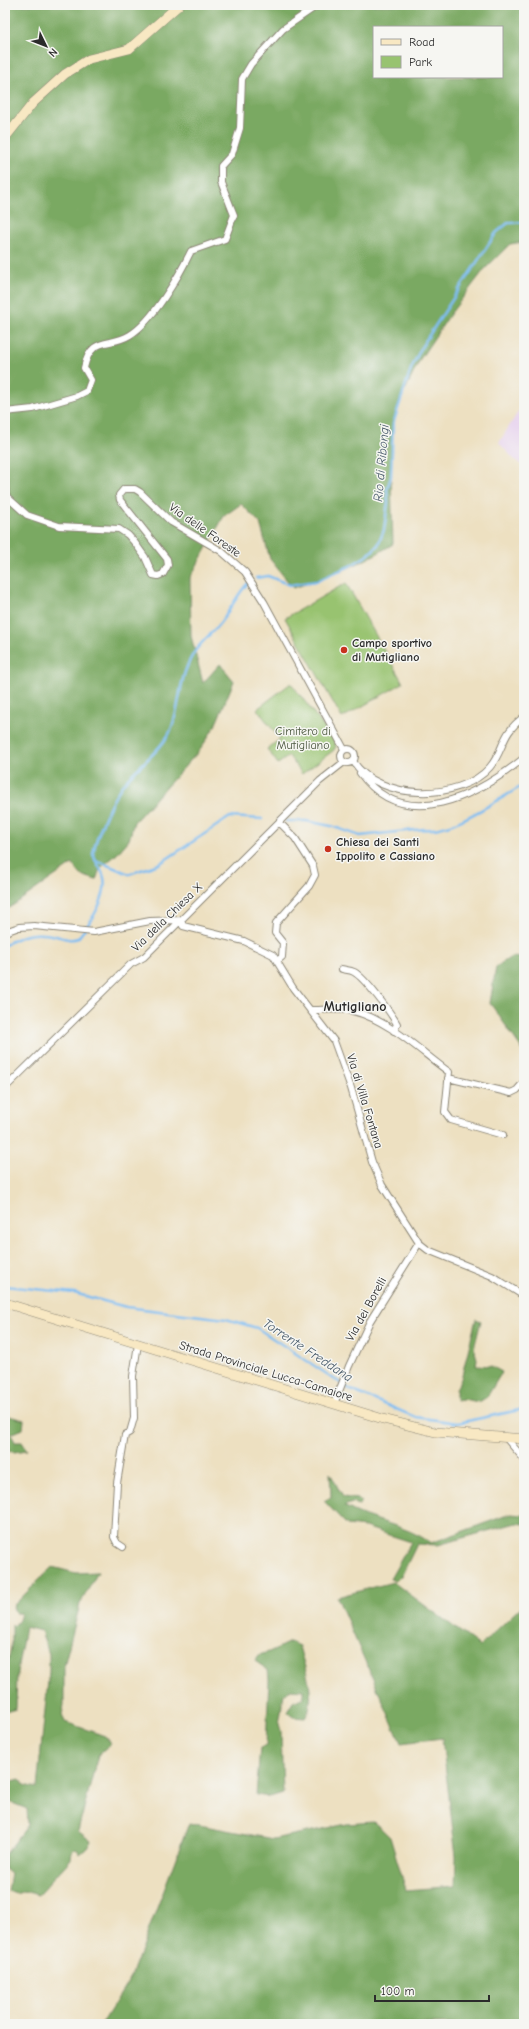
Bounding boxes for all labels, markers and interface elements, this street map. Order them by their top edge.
north arrow [26,26,66,66]
legend [373,26,503,78]
text: Road [409,35,435,49]
text: N [46,45,60,60]
text: Park [409,55,432,69]
water label: Rio di Ribongi [370,423,392,502]
street label: Via delle Foreste [166,500,244,560]
place label: Campo sportivo di Mutigliano [352,636,432,664]
marker: Campo sportivo di Mutigliano [339,645,349,655]
park label: Cimitero di Mutigliano [275,724,331,752]
place label: Chiesa dei Santi Ippolito e Cassiano [336,835,435,863]
marker: Chiesa dei Santi Ippolito e Cassiano [323,844,333,854]
street label: Via della Chiesa X [129,880,205,954]
district label: Mutigliano [324,998,386,1015]
street label: Via di Villa Fontana [344,1052,386,1150]
street label: Via dei Borelli [343,1275,389,1343]
water label: Torrente Freddana [260,1315,356,1385]
street label: Strada Provinciale Lucca-Camaiore [178,1338,354,1404]
scale bar [375,1977,489,2003]
text: 100 m [381,1984,414,1998]

